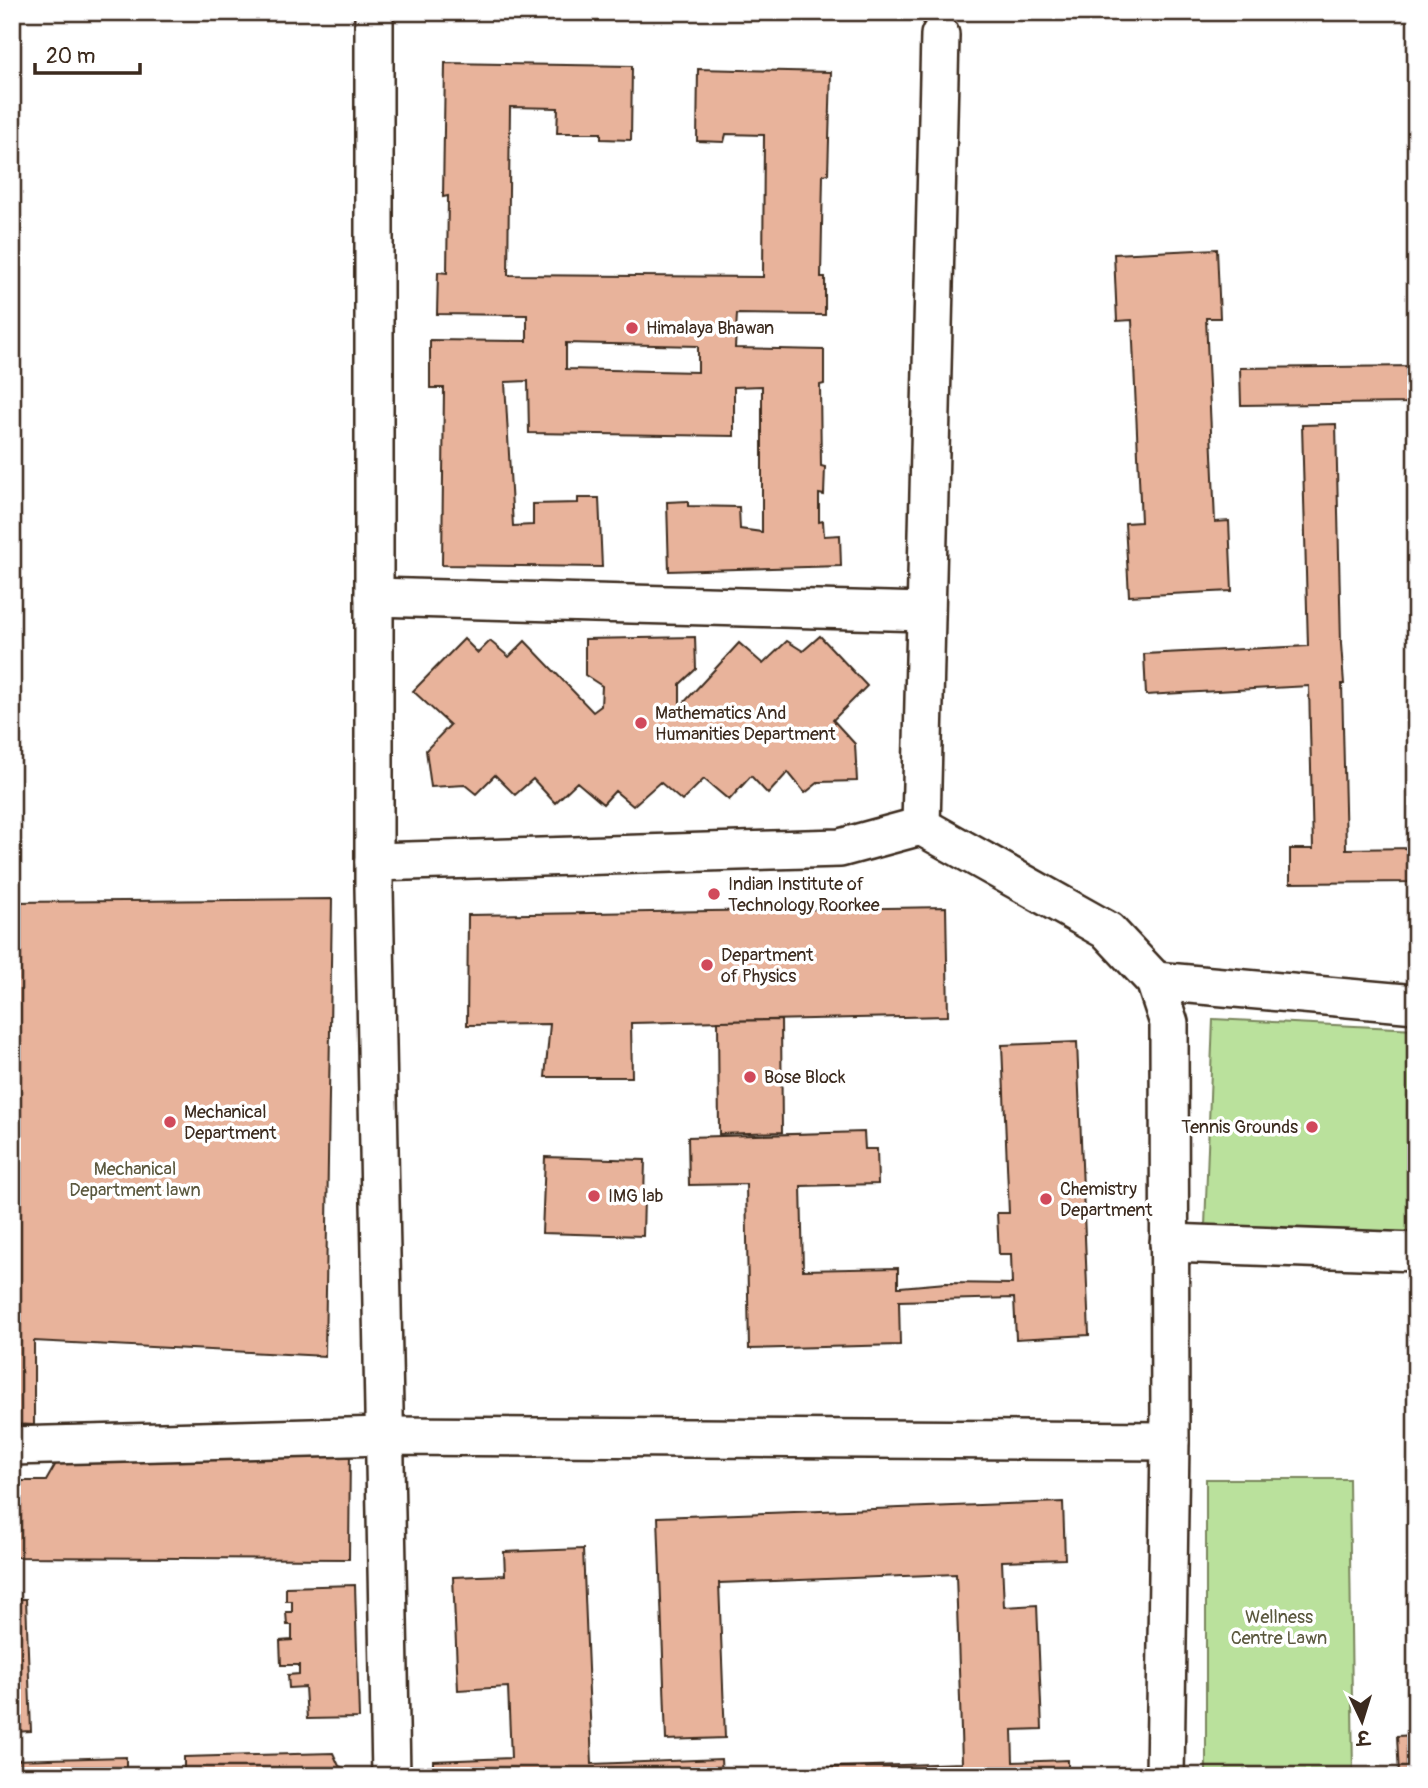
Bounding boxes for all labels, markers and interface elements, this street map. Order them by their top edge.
scale bar [35,32,140,76]
text: 20 m [46,43,95,70]
place label: Himalaya Bhawan [646,317,774,340]
marker: Himalaya Bhawan [624,320,640,336]
place label: Mathematics And Humanities Department [655,702,837,746]
marker: Mathematics And Humanities Department [633,715,649,731]
place label: Indian Institute of Technology Roorkee [728,873,880,917]
marker: Indian Institute of Technology Roorkee [706,886,722,902]
place label: Department of Physics [721,944,814,988]
marker: Department of Physics [699,957,715,973]
place label: Bose Block [764,1066,846,1089]
marker: Bose Block [742,1069,758,1085]
place label: Mechanical Department [184,1101,277,1145]
marker: Mechanical Department [162,1114,178,1130]
place label: Tennis Grounds [1181,1116,1298,1139]
marker: Tennis Grounds [1304,1119,1320,1135]
park label: Mechanical Department lawn [69,1158,201,1202]
place label: Chemistry Department [1060,1178,1153,1222]
place label: IMG lab [608,1185,664,1208]
marker: IMG lab [586,1188,602,1204]
marker: Chemistry Department [1038,1191,1054,1207]
park label: Wellness Centre Lawn [1231,1606,1327,1650]
north arrow [1326,1686,1396,1756]
text: उ [1354,1724,1372,1750]

